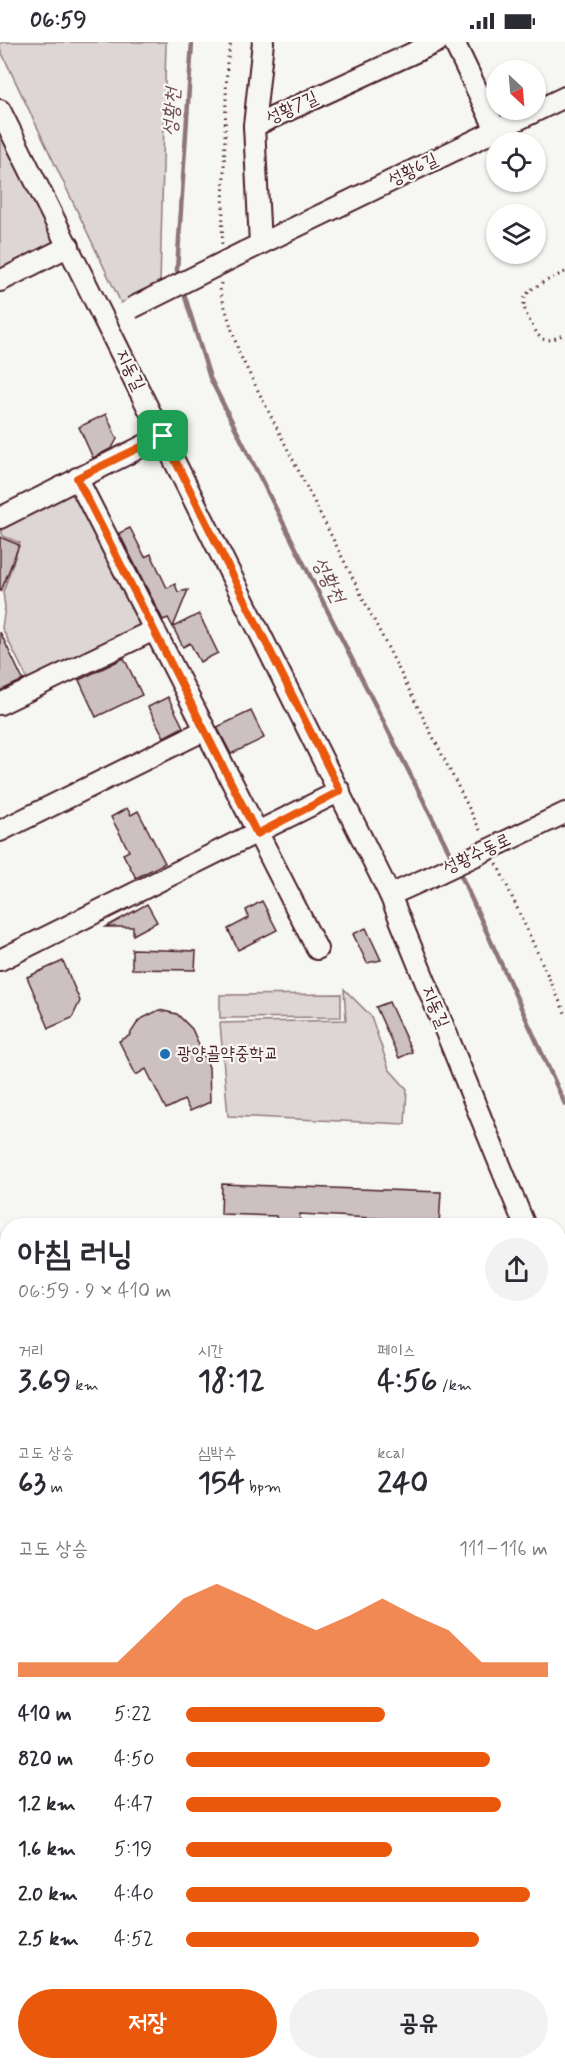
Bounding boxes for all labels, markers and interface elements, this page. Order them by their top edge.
text: 06:59 [30,7,87,35]
north arrow [486,60,546,120]
map controls [486,60,546,264]
water label: 성황천 [157,85,187,137]
street label: 성황7길 [262,85,322,130]
button: locate [486,132,546,192]
street label: 성황6길 [384,147,442,192]
button: layers [486,204,546,264]
street label: 지동길 [110,345,151,395]
pin [137,410,188,461]
icon: arrive [146,419,179,452]
water label: 성황천 [305,552,352,609]
street label: 성황수동로 [439,828,515,880]
street label: 지동길 [415,982,455,1032]
place label: 광양골약중학교 [177,1042,278,1066]
marker: 광양골약중학교 [158,1047,172,1061]
text: 아침 러닝 [18,1233,133,1277]
button: share [485,1238,548,1301]
text: 06:59 · 9 × 410 m [18,1278,171,1305]
text: 거리 [18,1341,44,1362]
text: 시간 [198,1341,223,1362]
text: 페이스 [377,1341,416,1362]
text: 3.69 [18,1362,71,1401]
text: 18:12 [198,1362,265,1401]
text: 4:56 [377,1362,437,1401]
text: km [71,1375,99,1396]
text: /km [437,1375,472,1396]
text: 고도 상승 [18,1443,74,1464]
text: 심박수 [198,1443,236,1464]
text: kcal [377,1443,404,1464]
text: 63 [18,1464,46,1503]
text: 154 [198,1464,245,1503]
text: 240 [377,1464,428,1503]
text: m [46,1477,63,1498]
text: bpm [245,1477,281,1498]
text: 고도 상승 [18,1536,88,1563]
text: 111–116 m [459,1536,548,1563]
text: 410 m [18,1701,72,1728]
text: 5:22 [114,1701,152,1728]
text: 820 m [18,1746,73,1773]
text: 4:50 [114,1746,154,1773]
text: 1.2 km [18,1791,75,1818]
text: 4:47 [114,1791,153,1818]
text: 1.6 km [18,1836,76,1863]
text: 5:19 [114,1836,152,1863]
text: 2.0 km [18,1881,78,1908]
text: 4:40 [114,1881,154,1908]
text: 2.5 km [18,1926,79,1953]
text: 4:52 [114,1926,154,1953]
button: 저장 [18,1989,277,2058]
button: 공유 [289,1989,548,2058]

